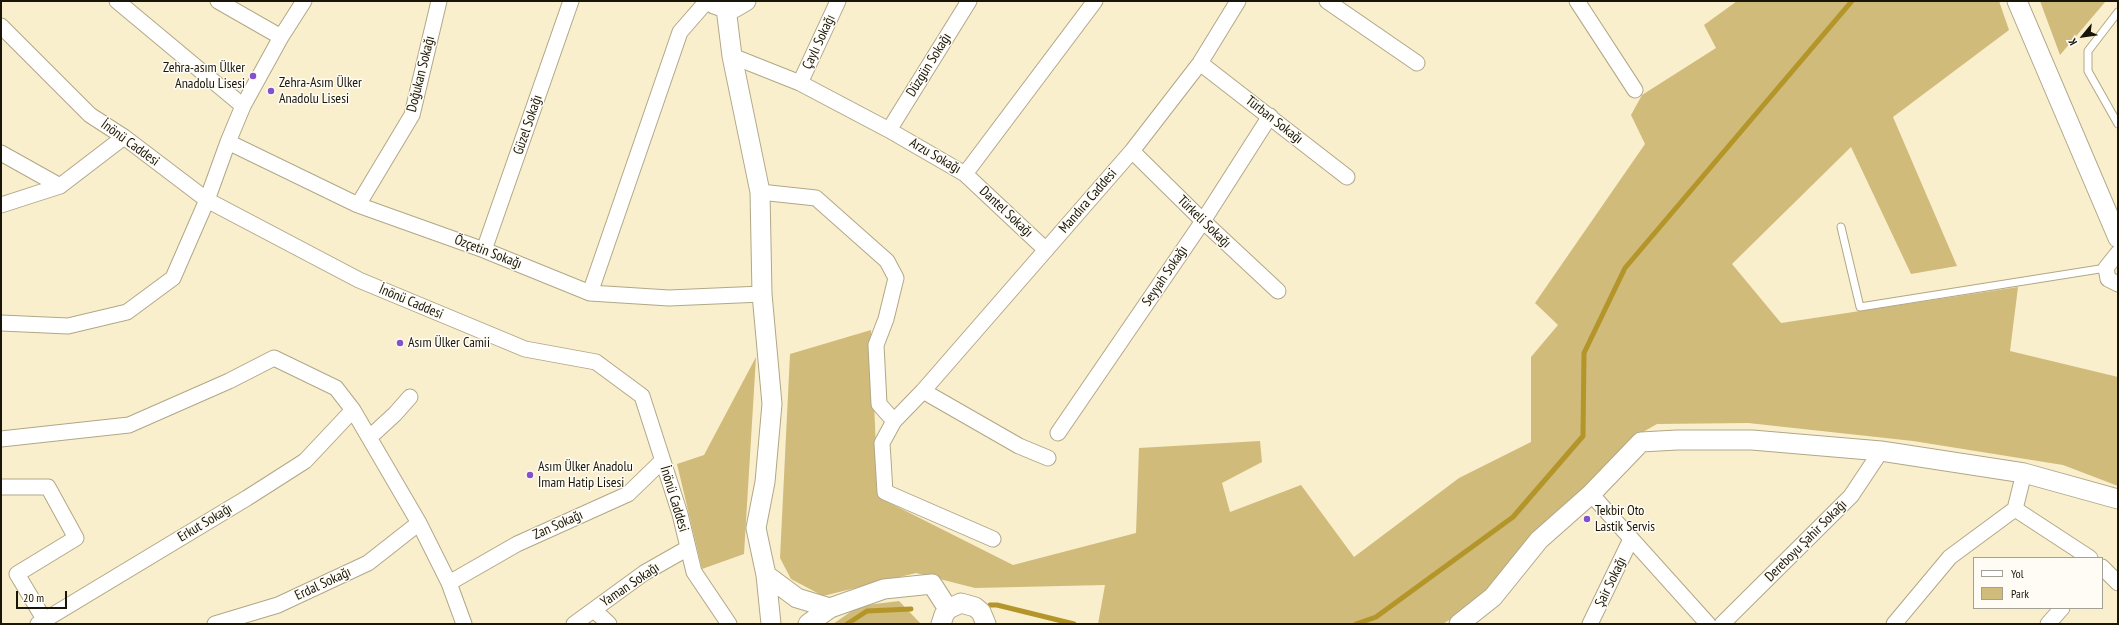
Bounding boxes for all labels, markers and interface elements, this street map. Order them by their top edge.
street label: Çaylı Sokağı [799,12,839,72]
north arrow [2063,16,2103,56]
street label: Düzgün Sokağı [903,30,955,100]
street label: Doğukan Sokağı [403,34,439,114]
text: K [2065,36,2080,48]
place label: Zehra-asım Ülker Anadolu Lisesi [163,60,245,92]
marker: Zehra-asım Ülker Anadolu Lisesi [248,71,258,81]
place label: Zehra-Asım Ülker Anadolu Lisesi [279,75,362,108]
marker: Zehra-Asım Ülker Anadolu Lisesi [266,86,276,96]
street label: Türban Sokağı [1242,92,1306,148]
street label: Güzel Sokağı [510,93,546,157]
street label: İnönü Caddesi [97,116,163,170]
street label: Arzu Sokağı [906,135,964,177]
street label: Mandıra Caddesi [1056,165,1120,237]
street label: Dantel Sokağı [976,183,1036,241]
street label: Türkeli Sokağı [1174,192,1234,252]
street label: Özçetin Sokağı [452,231,524,273]
street label: Seyyah Sokağı [1139,243,1191,309]
street label: İnönü Caddesi [376,281,446,323]
place label: Asım Ülker Camii [408,335,490,351]
marker: Asım Ülker Camii [395,338,405,348]
place label: Asım Ülker Anadolu İmam Hatip Lisesi [538,459,633,492]
street label: İnönü Caddesi [656,464,692,534]
marker: Asım Ülker Anadolu İmam Hatip Lisesi [525,470,535,480]
street label: Dereboyu Şahir Sokağı [1762,497,1850,585]
street label: Erkut Sokağı [175,500,235,546]
place label: Tekbir Oto Lastik Servis [1595,503,1655,536]
street label: Zan Sokağı [530,507,586,543]
marker: Tekbir Oto Lastik Servis [1582,514,1592,524]
street label: Şair Sokağı [1592,554,1630,610]
legend [1973,557,2103,609]
street label: Yaman Sokağı [597,559,663,611]
street label: Erdal Sokağı [292,564,354,604]
text: Yol [2011,566,2024,581]
scale bar [18,583,69,609]
text: Park [2011,586,2029,601]
text: 20 m [23,590,44,605]

